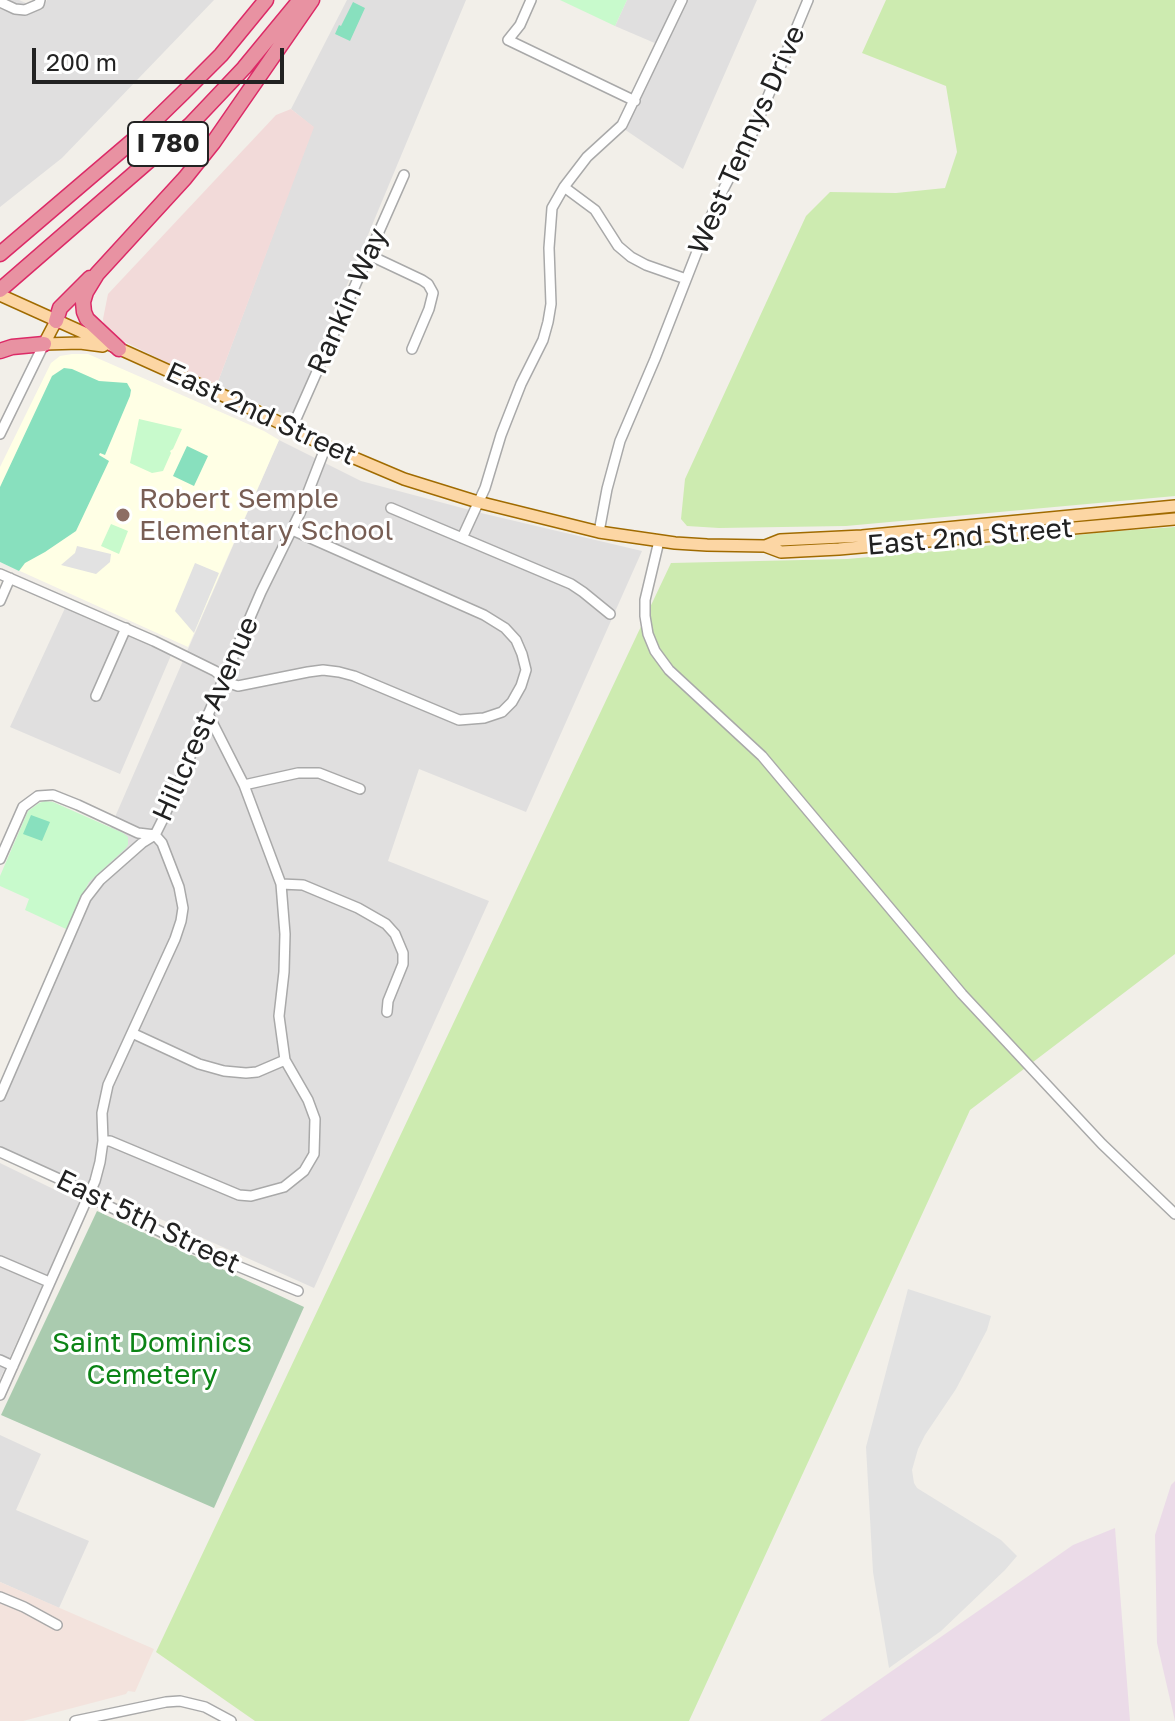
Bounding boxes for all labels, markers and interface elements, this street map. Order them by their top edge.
street label: West Tennys Drive [681,20,813,260]
scale bar [36,32,288,82]
text: 200 m [46,47,117,76]
road number: I 780 [128,122,208,166]
street label: Rankin Way [301,223,395,379]
street label: East 2nd Street [160,355,362,473]
place label: Robert Semple Elementary School [139,482,393,548]
marker: Robert Semple Elementary School [114,506,132,524]
street label: East 2nd Street [866,511,1074,563]
street label: Hillcrest Avenue [146,611,266,827]
street label: East 5th Street [51,1163,245,1281]
park label: Saint Dominics Cemetery [52,1326,252,1392]

